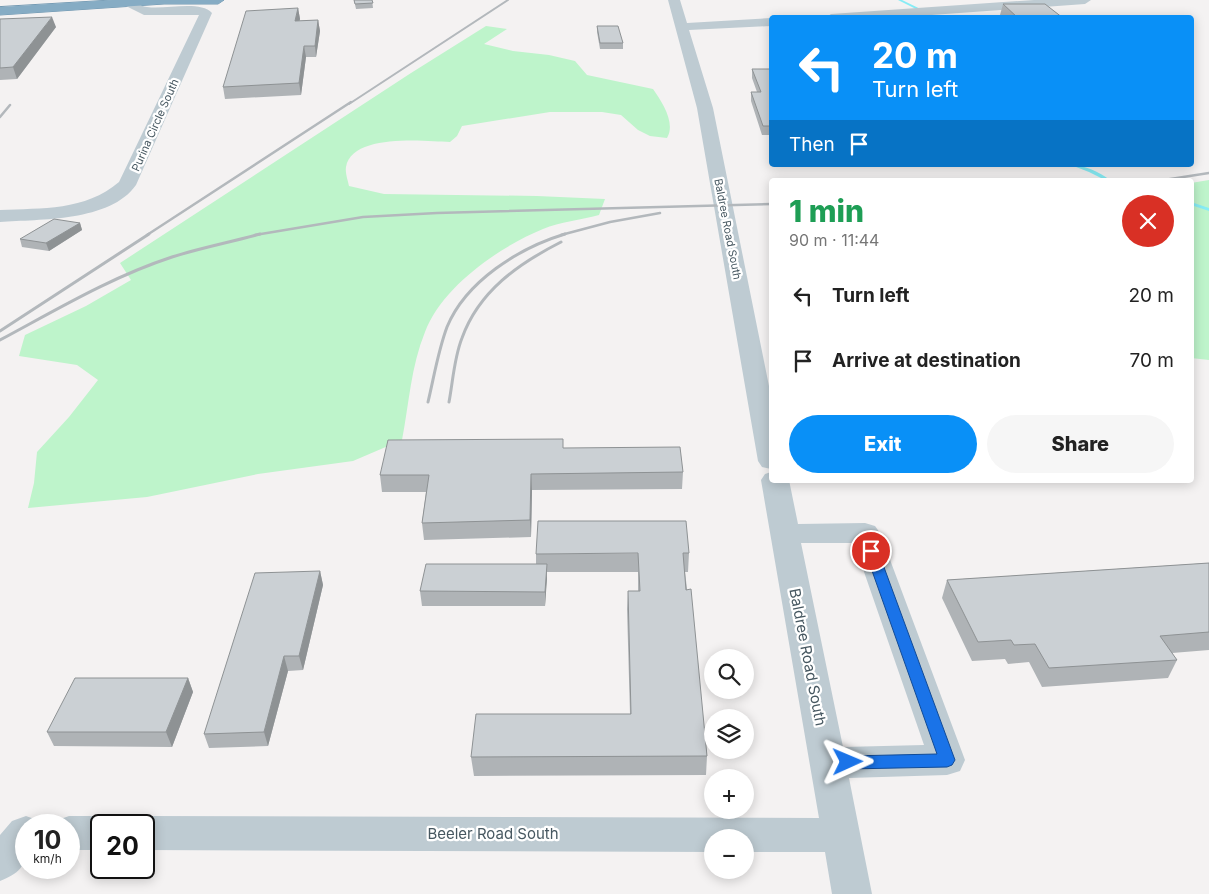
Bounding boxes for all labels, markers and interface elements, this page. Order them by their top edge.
text: 20 m [872,34,958,76]
icon: left [789,35,854,100]
text: Turn left [872,76,958,102]
street label: Purina Circle South [128,77,182,173]
icon: arrive [845,130,873,158]
text: Then [789,133,835,156]
street label: Baldree Road South [711,177,745,281]
text: 1 min [789,193,864,229]
button: close [1122,195,1174,247]
text: 90 m · 11:44 [789,230,879,250]
icon: left [789,282,817,310]
text: Turn left [832,284,910,307]
text: 20 m [1128,284,1174,307]
icon: arrive [789,347,817,375]
text: Arrive at destination [832,349,1021,372]
text: 70 m [1130,349,1174,372]
button: Exit [789,415,977,473]
button: Share [987,415,1174,473]
pin [850,530,892,572]
icon: arrive [857,537,885,565]
street label: Baldree Road South [785,587,831,727]
map controls [704,649,754,879]
button: search [704,649,754,699]
button: layers [704,709,754,759]
position arrow [821,735,873,787]
button: + [704,769,754,819]
speed limit sign: 20 [90,814,155,879]
street label: Beeler Road South [427,824,559,843]
text: 10 [34,825,61,855]
button: − [704,829,754,879]
text: km/h [33,851,62,866]

